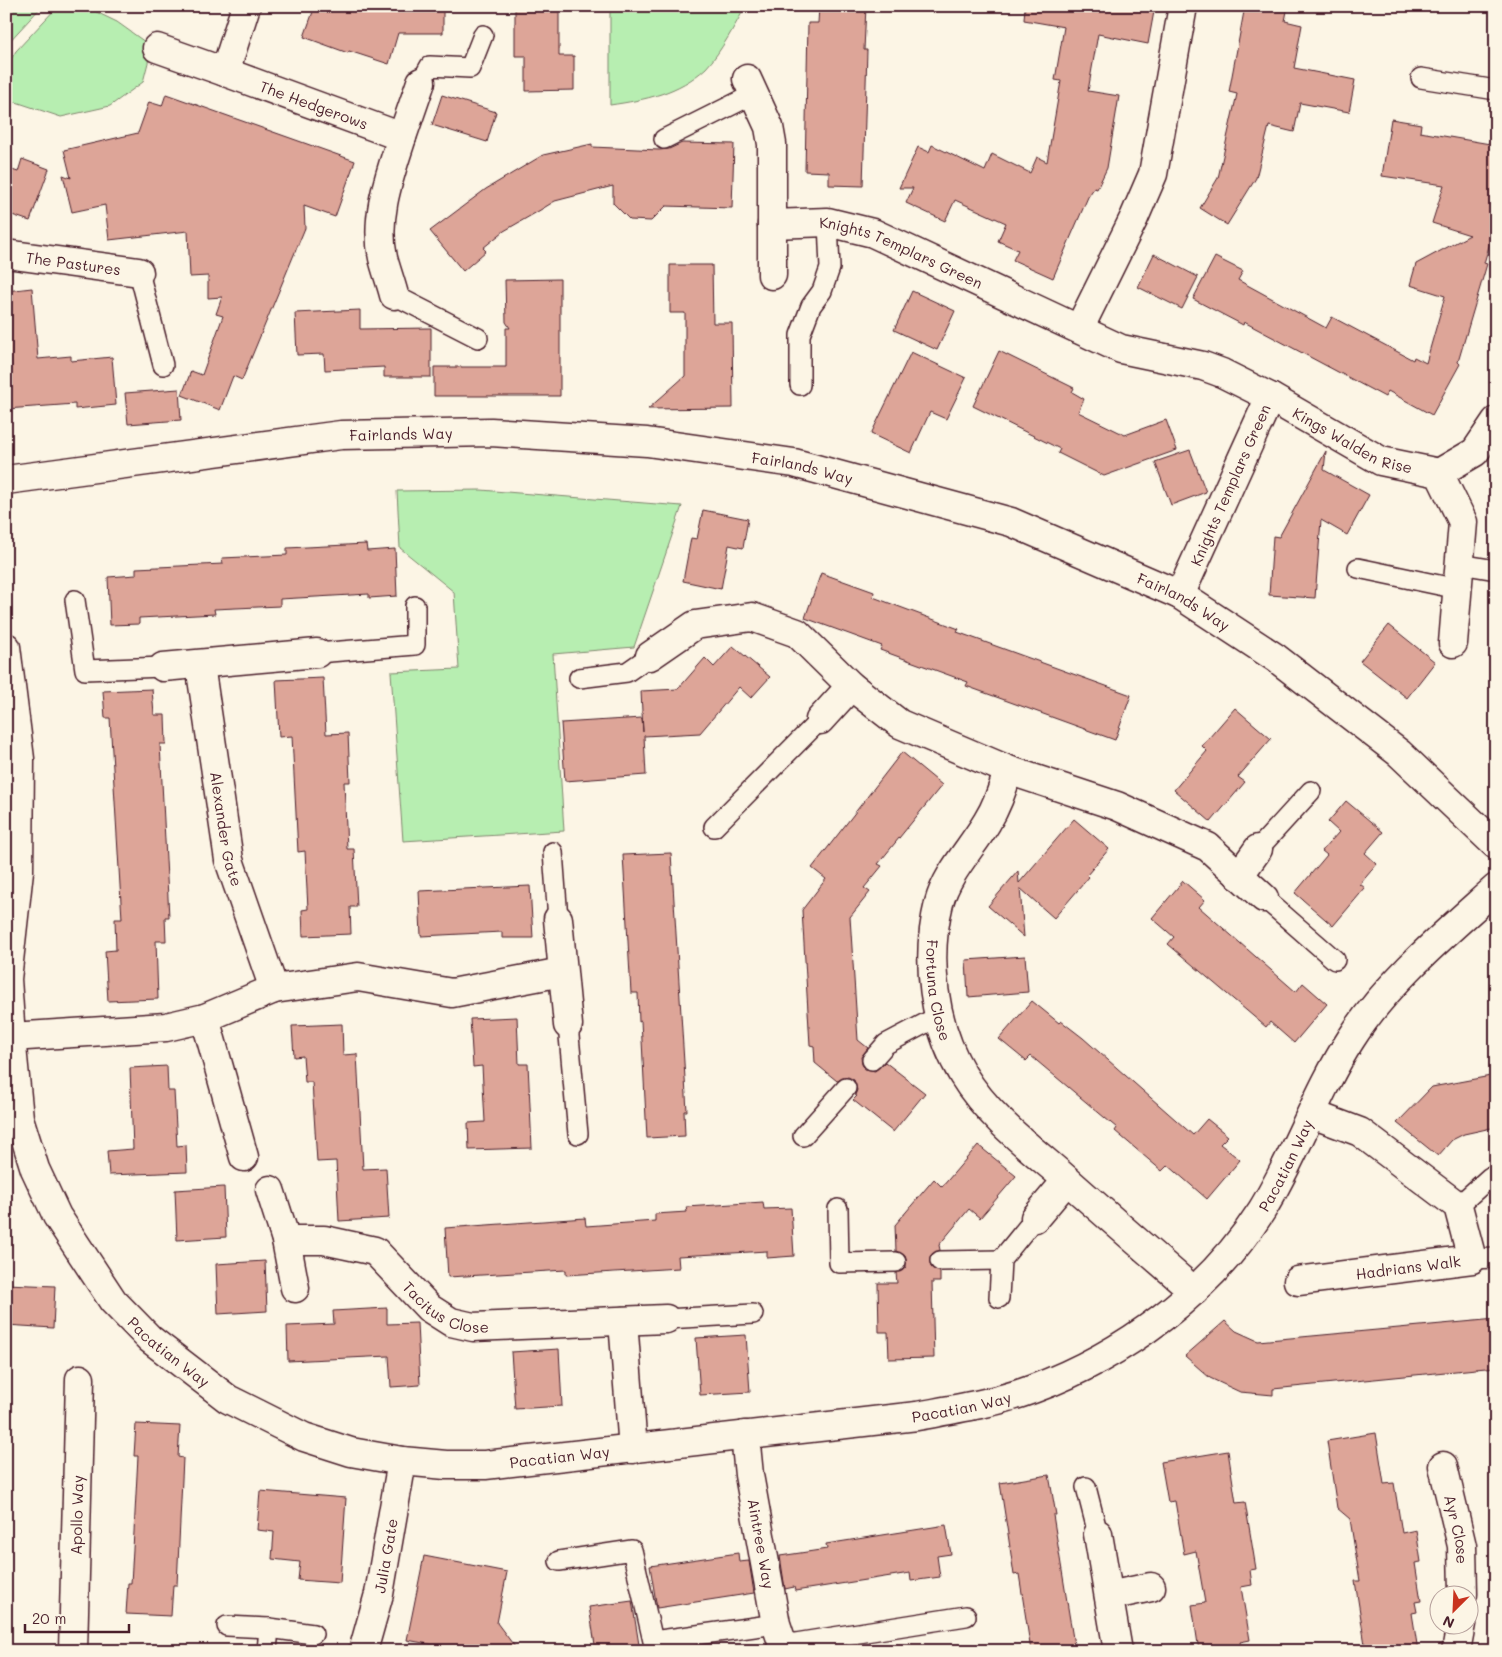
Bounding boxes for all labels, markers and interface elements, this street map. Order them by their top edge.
street label: The Hedgerows [257,76,371,134]
street label: Knights Templars Green [819,212,986,293]
street label: The Pastures [25,247,122,279]
street label: Knights Templars Green [1185,401,1275,569]
street label: Kings Walden Rise [1289,402,1414,477]
street label: Fairlands Way [349,423,453,445]
street label: Fairlands Way [751,447,855,489]
street label: Fairlands Way [1134,568,1234,635]
street label: Alexander Gate [206,770,247,889]
street label: Fortuna Close [922,939,956,1043]
street label: Pacatian Way [1254,1116,1317,1215]
street label: Hadrians Walk [1354,1251,1462,1284]
street label: Tacitus Close [399,1277,489,1337]
street label: Pacatian Way [124,1312,214,1392]
street label: Pacatian Way [911,1387,1013,1427]
street label: Pacatian Way [508,1441,611,1472]
street label: Apollo Way [65,1475,88,1555]
street label: Ayr Close [1440,1493,1472,1564]
street label: Aintree Way [743,1497,779,1590]
street label: Julia Gate [369,1517,402,1595]
north arrow [1430,1584,1480,1634]
scale bar [25,1602,129,1634]
text: 20 m [32,1608,66,1628]
text: N [1440,1611,1457,1633]

